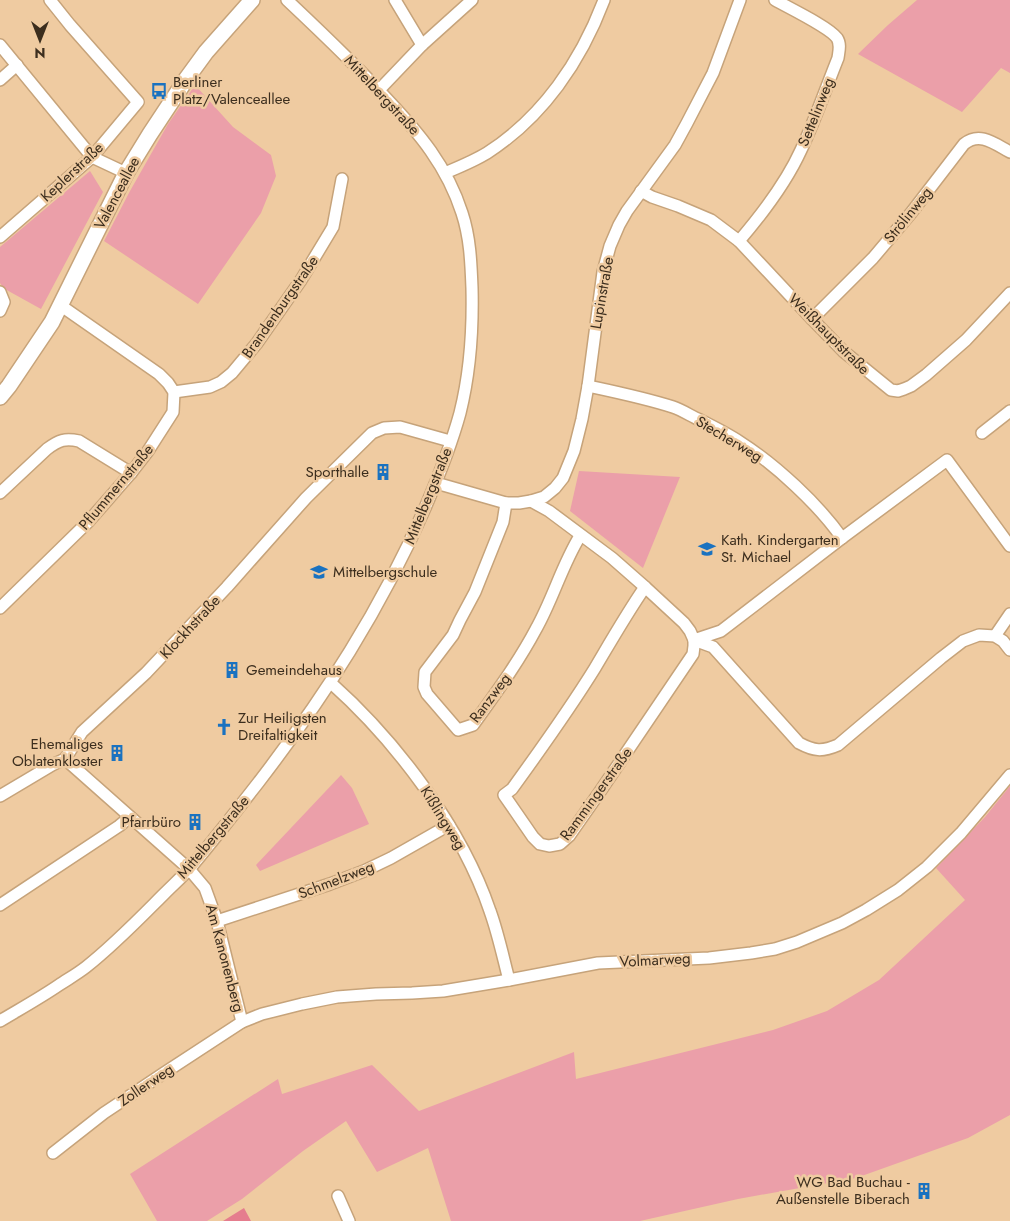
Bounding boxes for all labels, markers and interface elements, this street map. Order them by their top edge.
north arrow [15,15,65,65]
text: N [34,43,46,63]
street label: Mittelbergstraße [339,50,425,140]
place label: Berliner Platz/Valenceallee [173,71,290,110]
street label: Settelinweg [792,74,840,150]
bus stop icon: Berliner Platz/Valenceallee [149,81,169,101]
street label: Keplerstraße [36,137,109,207]
street label: Valenceallee [89,153,145,233]
street label: Strölinweg [879,182,937,248]
street label: Brandenburgstraße [236,251,324,363]
street label: Lupinstraße [585,255,619,331]
street label: Weißhauptstraße [783,288,875,380]
street label: Stecherweg [692,410,766,468]
street label: Pflummernstraße [73,439,159,535]
street label: Mittelbergstraße [399,444,457,548]
place label: Sporthalle [306,461,369,483]
building icon: Sporthalle [373,462,393,482]
place label: Kath. Kindergarten St. Michael [721,529,839,568]
school or university icon: Kath. Kindergarten St. Michael [697,539,717,559]
place label: Mittelbergschule [333,561,438,583]
school or university icon: Mittelbergschule [309,562,329,582]
street label: Klockhstraße [155,590,225,664]
place label: Gemeindehaus [246,659,342,681]
building icon: Gemeindehaus [222,660,242,680]
street label: Ranzweg [464,669,516,727]
place label: Zur Heiligsten Dreifaltigkeit [238,707,327,746]
church icon: Zur Heiligsten Dreifaltigkeit [214,717,234,737]
place label: Ehemaliges Oblatenkloster [12,733,104,772]
building icon: Ehemaliges Oblatenkloster [107,743,127,763]
street label: Rammingerstraße [555,743,638,845]
street label: Kißlingweg [415,782,471,854]
street label: Mittelbergstraße [172,791,255,883]
place label: Pfarrbüro [121,811,181,833]
building icon: Pfarrbüro [185,812,205,832]
street label: Schmelzweg [295,855,377,905]
street label: Am Kanonenberg [200,902,250,1014]
street label: Volmarweg [619,947,691,973]
street label: Zollerweg [114,1058,178,1112]
place label: WG Bad Buchau - Außenstelle Biberach [776,1171,911,1210]
building icon: WG Bad Buchau - Außenstelle Biberach [914,1181,934,1201]

